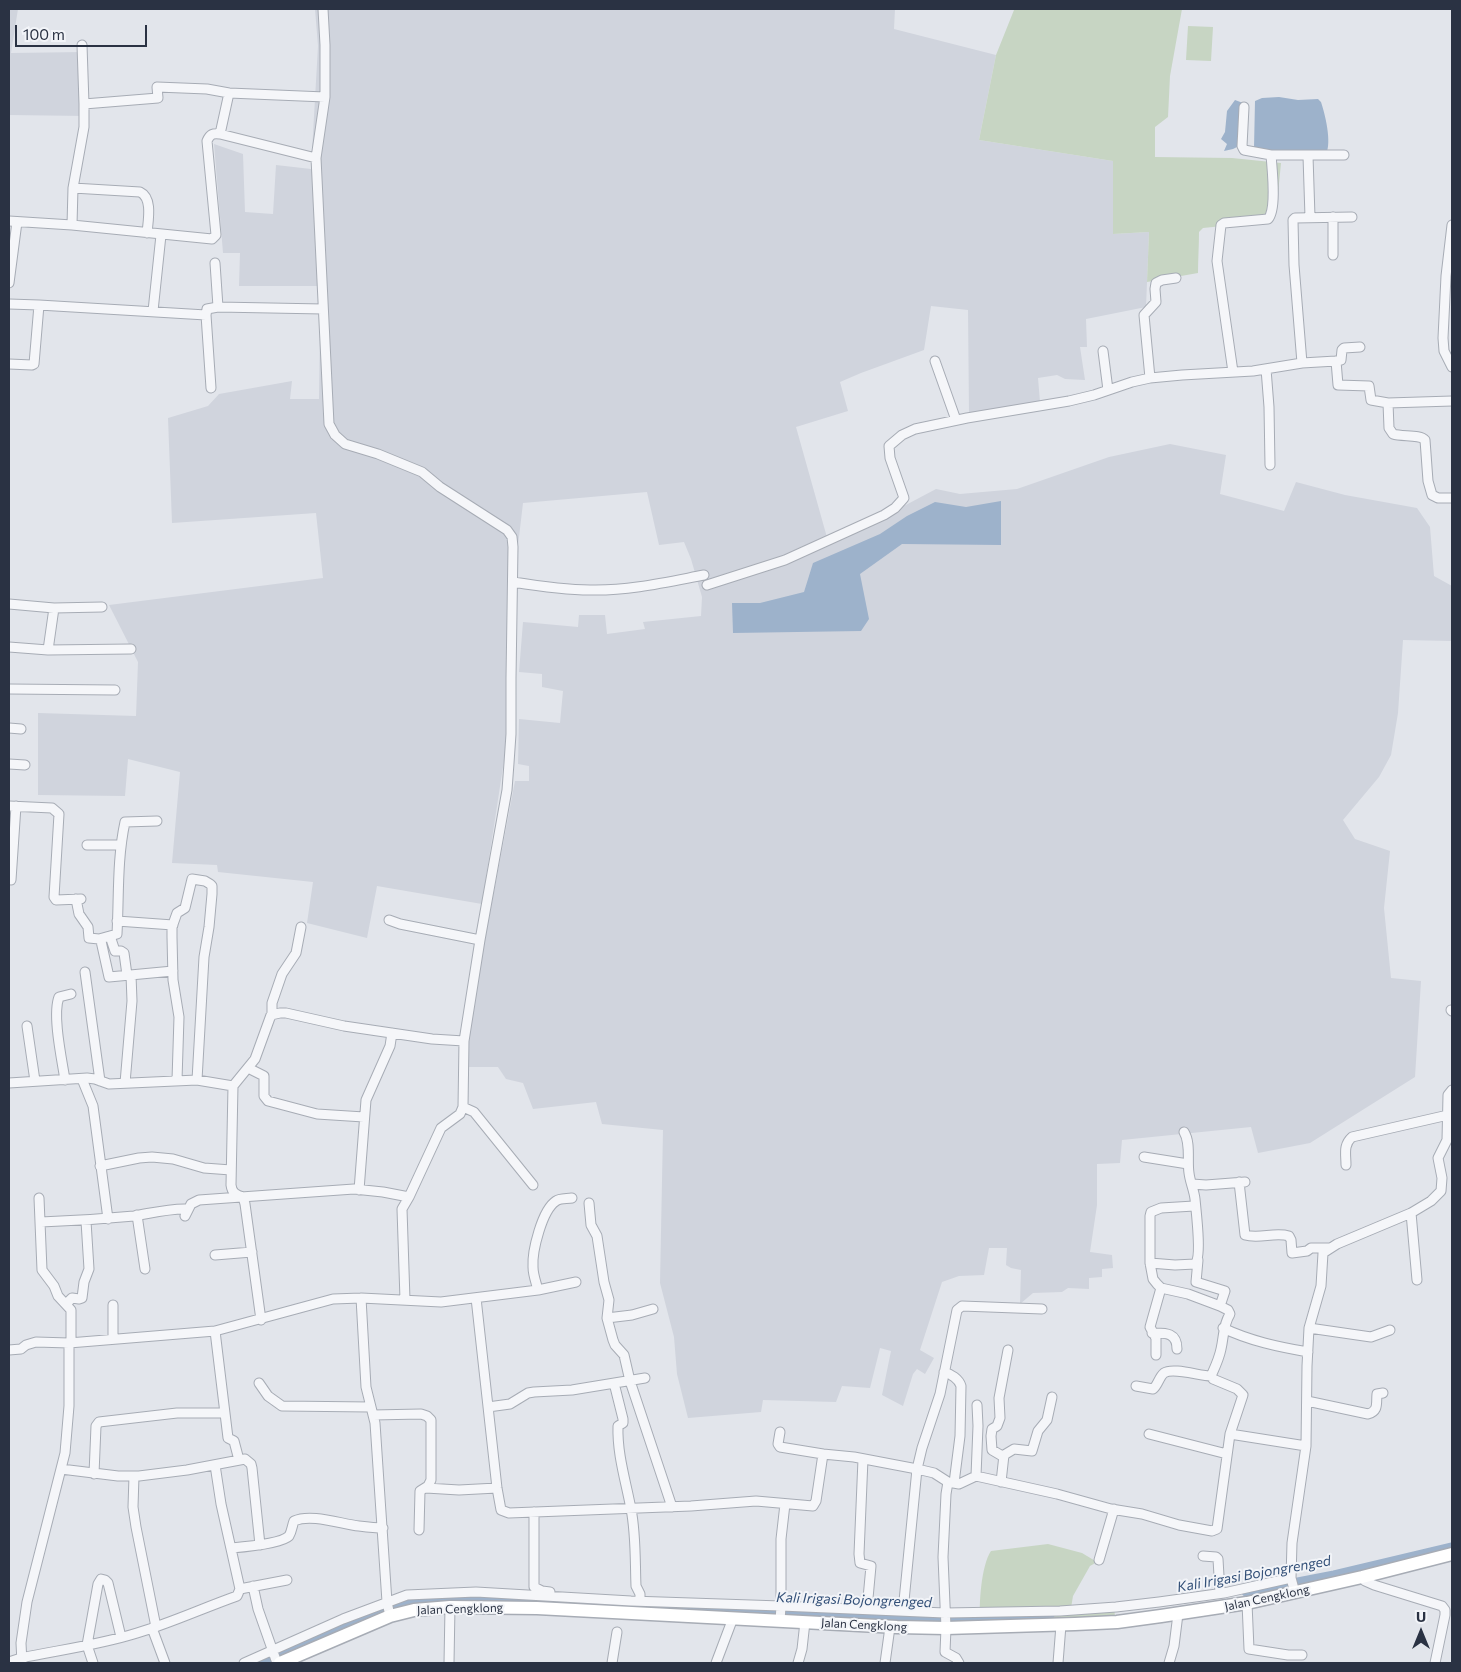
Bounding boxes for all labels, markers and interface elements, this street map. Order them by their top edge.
scale bar [18,15,150,47]
text: 100 m [23,25,65,43]
water label: Kali Irigasi Bojongrenged [1176,1552,1332,1596]
street label: Jalan Cengklong [1223,1582,1311,1614]
water label: Kali Irigasi Bojongrenged [776,1589,932,1611]
street label: Jalan Cengklong [417,1600,503,1618]
north arrow [1396,1607,1446,1657]
text: U [1416,1608,1426,1625]
street label: Jalan Cengklong [821,1616,907,1634]

